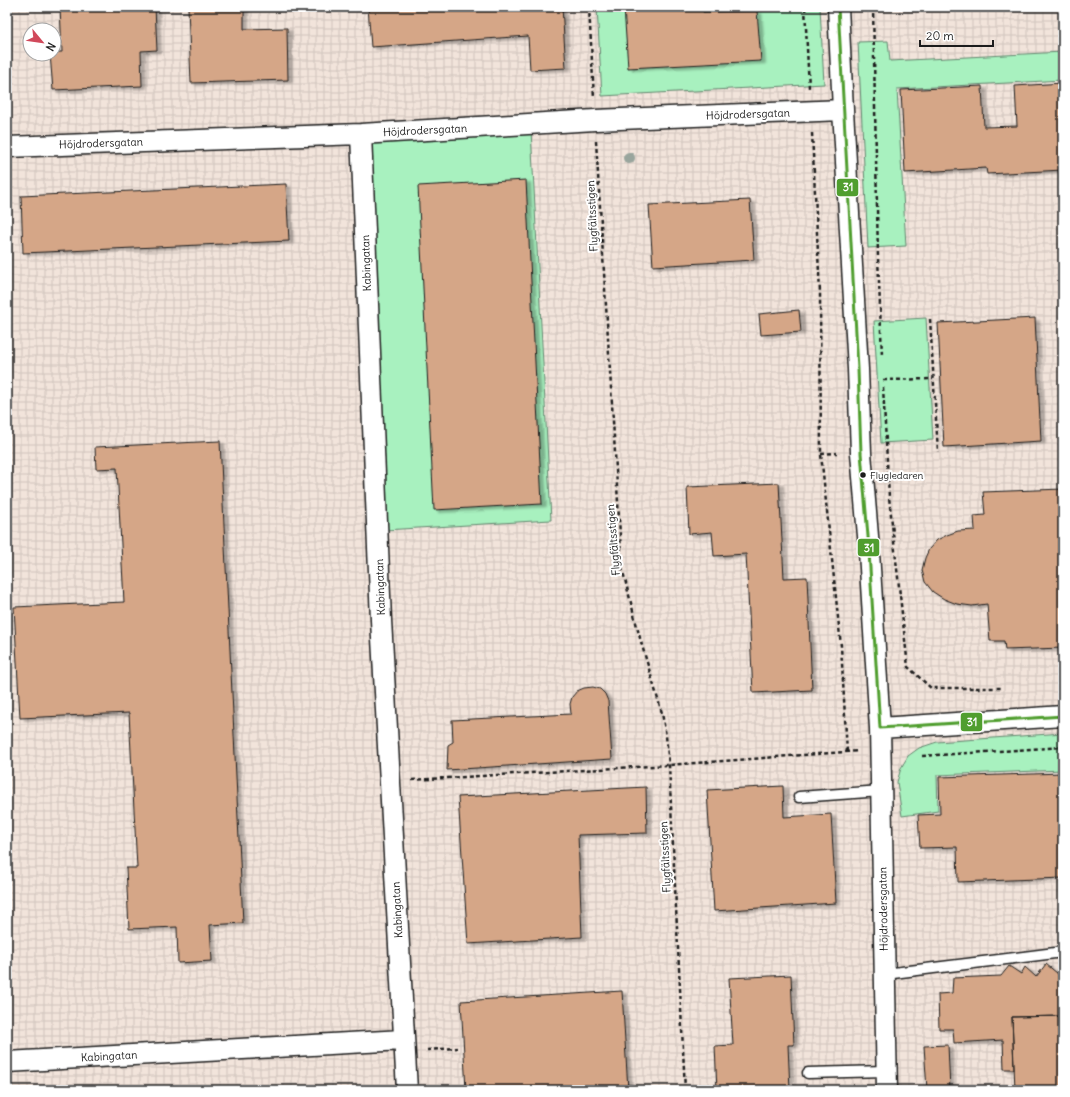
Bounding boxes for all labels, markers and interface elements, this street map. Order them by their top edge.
north arrow [22,22,62,62]
scale bar [920,22,993,48]
text: 20 m [926,28,954,43]
text: N [43,40,59,54]
street label: Höjdrodersgatan [706,106,790,122]
street label: Höjdrodersgatan [383,121,467,139]
street label: Höjdrodersgatan [59,135,143,151]
line badge: 31 [836,178,859,197]
street label: Flygfältsstigen [583,180,601,252]
text: 31 [843,180,853,194]
street label: Kabingatan [358,234,374,292]
place label: Flygledaren [870,469,924,482]
marker: Flygledaren [858,470,868,480]
street label: Flygfältsstigen [603,504,623,576]
line badge: 31 [857,538,880,557]
text: 31 [864,541,874,555]
street label: Kabingatan [372,558,388,616]
line badge: 31 [960,712,983,732]
text: 31 [967,715,977,729]
street label: Flygfältsstigen [656,821,674,893]
street label: Höjdrodersgatan [875,867,891,951]
street label: Kabingatan [389,881,405,939]
street label: Kabingatan [80,1048,138,1064]

